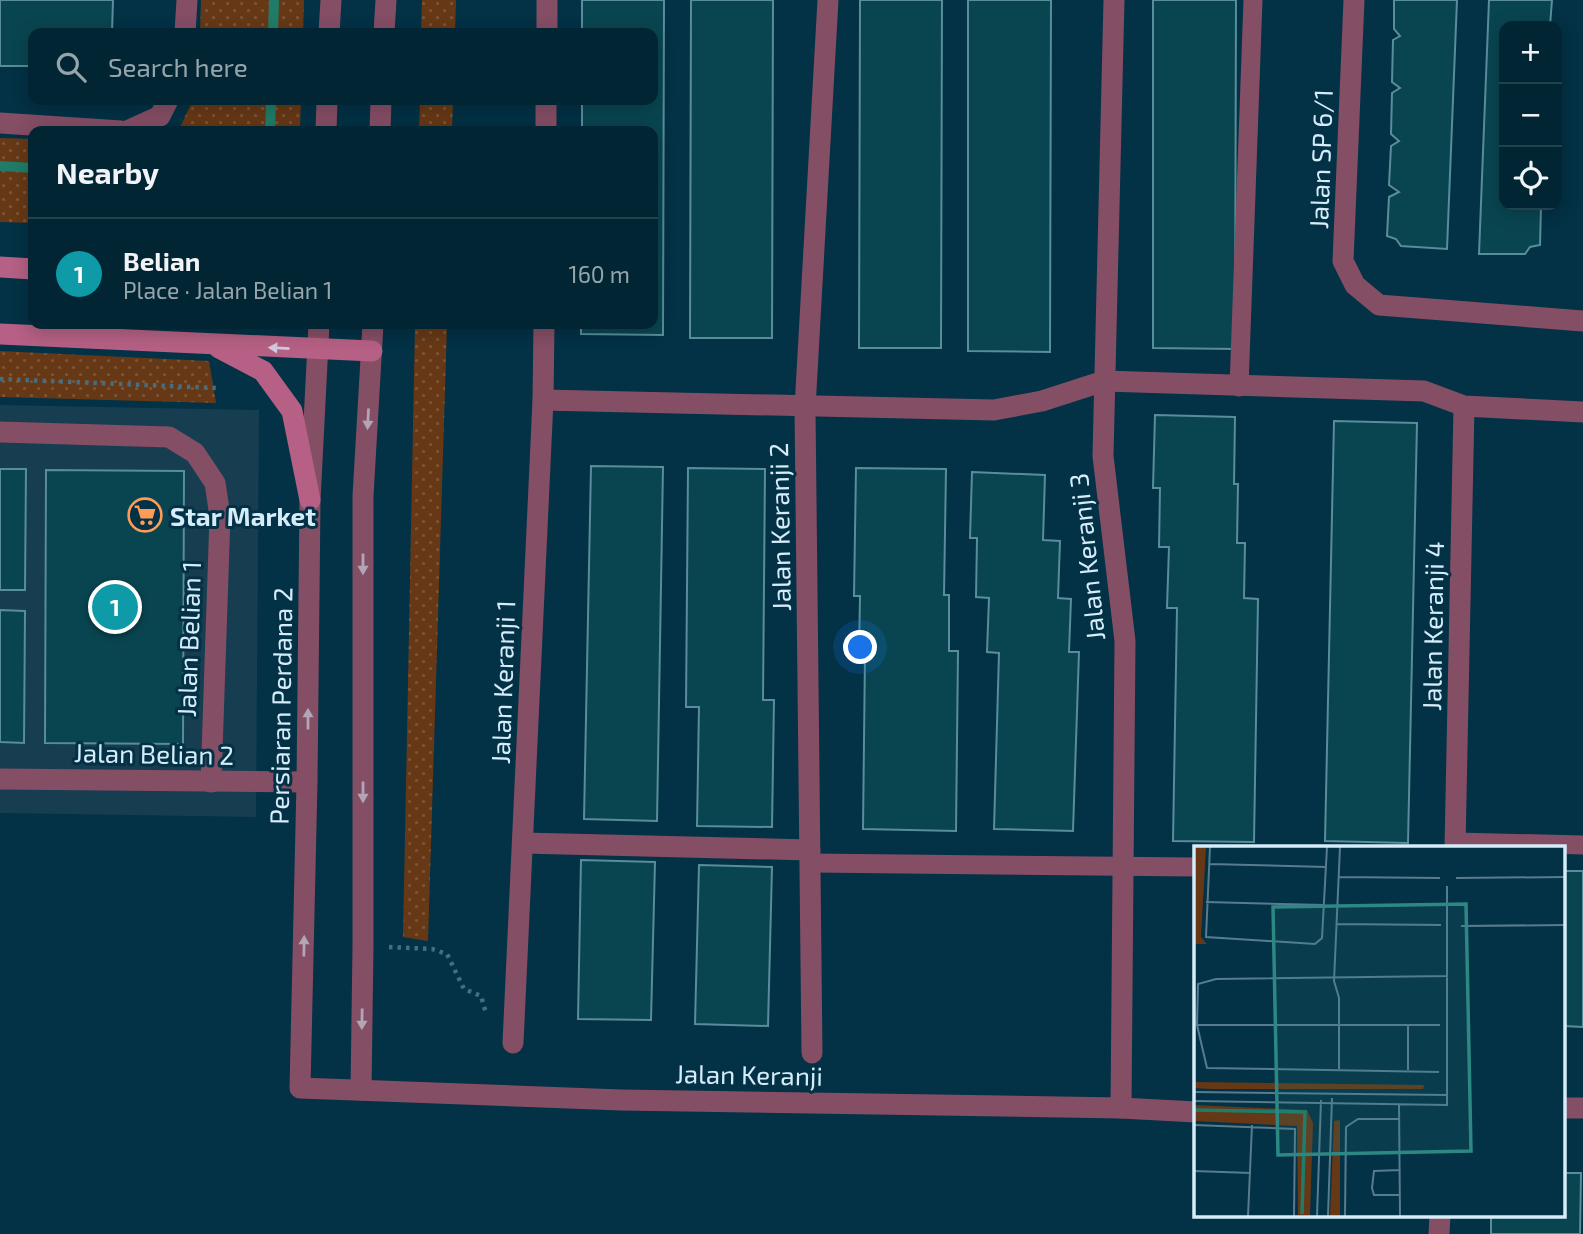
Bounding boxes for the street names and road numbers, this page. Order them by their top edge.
street label: Jalan SP 6/1 [1302,89,1338,229]
street label: Jalan Keranji 2 [762,443,796,611]
street label: Jalan Keranji 3 [1062,472,1110,642]
street label: Jalan Keranji 4 [1415,541,1449,711]
street label: Jalan Belian 1 [170,561,206,717]
street label: Persiaran Perdana 2 [262,587,298,825]
street label: Jalan Keranji 1 [484,600,520,764]
street label: Jalan Belian 2 [74,736,234,770]
street label: Jalan Keranji [675,1057,823,1091]

